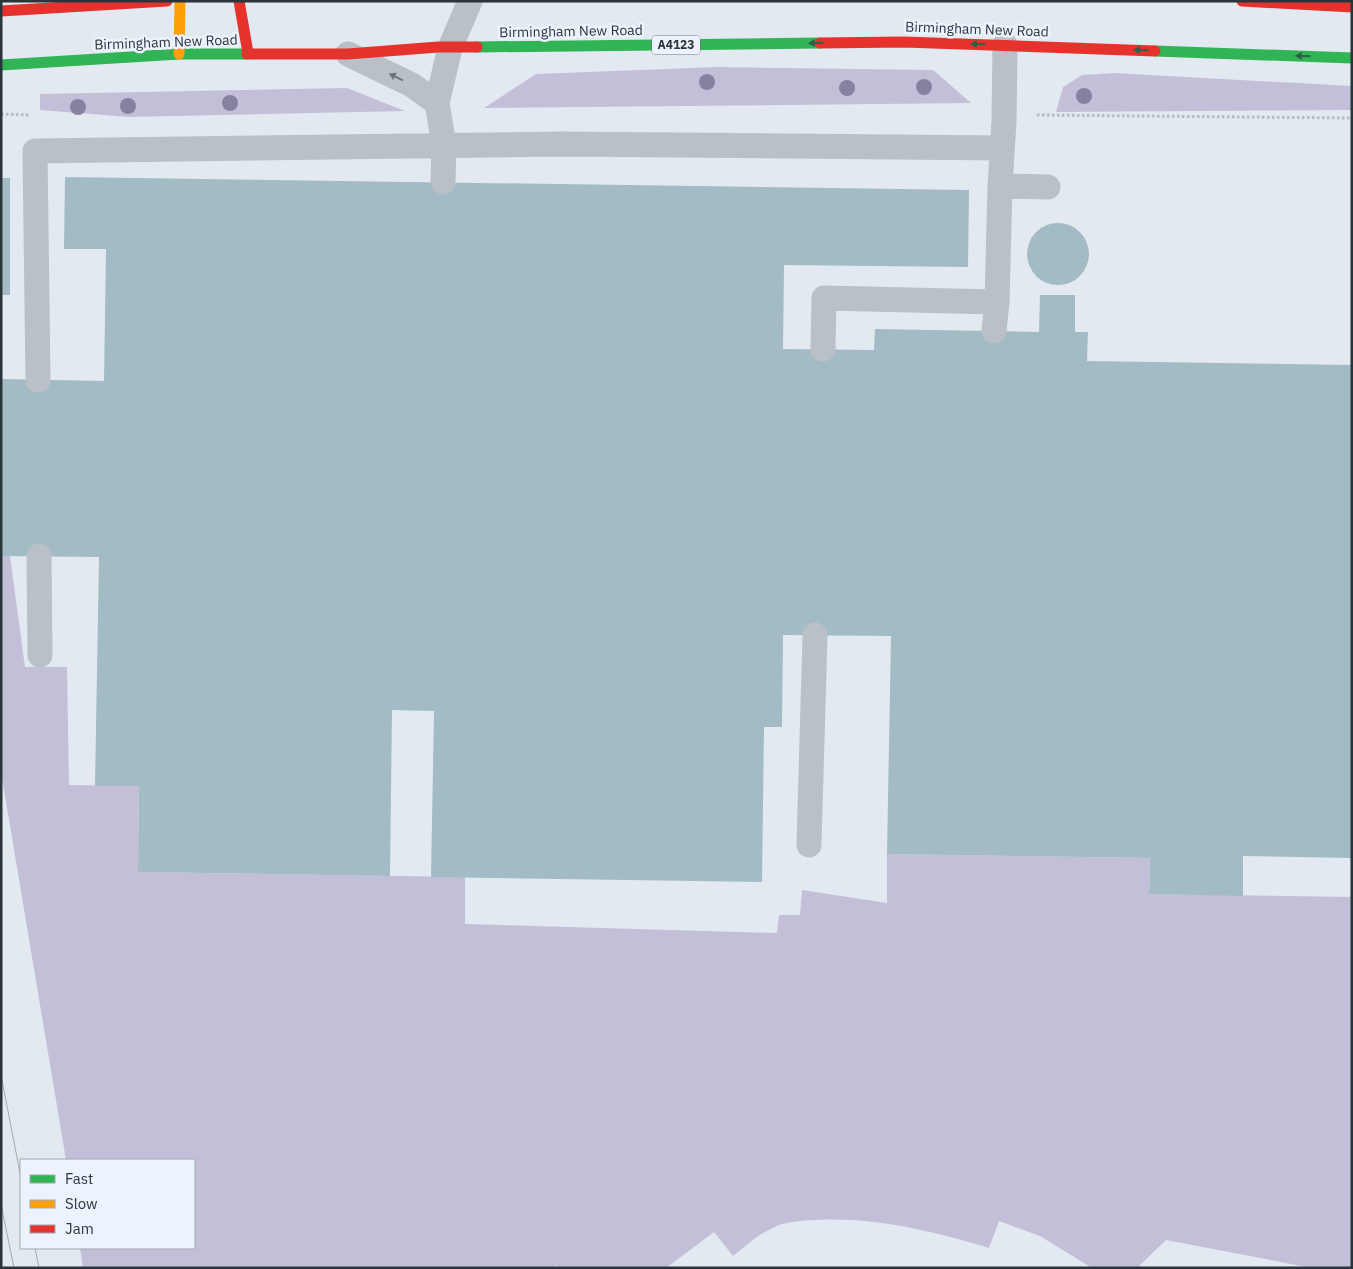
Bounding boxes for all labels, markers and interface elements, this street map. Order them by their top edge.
street label: Birmingham New Road [905,18,1049,40]
street label: Birmingham New Road [499,21,643,41]
street label: Birmingham New Road [94,31,238,53]
road number: A4123 [652,36,700,54]
one-way arrow [808,39,824,47]
one-way arrow [970,40,986,48]
one-way arrow [1132,46,1148,54]
one-way arrow [1295,52,1311,60]
one-way arrow [389,73,404,81]
legend [20,1159,195,1249]
text: Fast [65,1169,93,1188]
text: Slow [65,1194,98,1213]
text: Jam [65,1219,94,1238]

